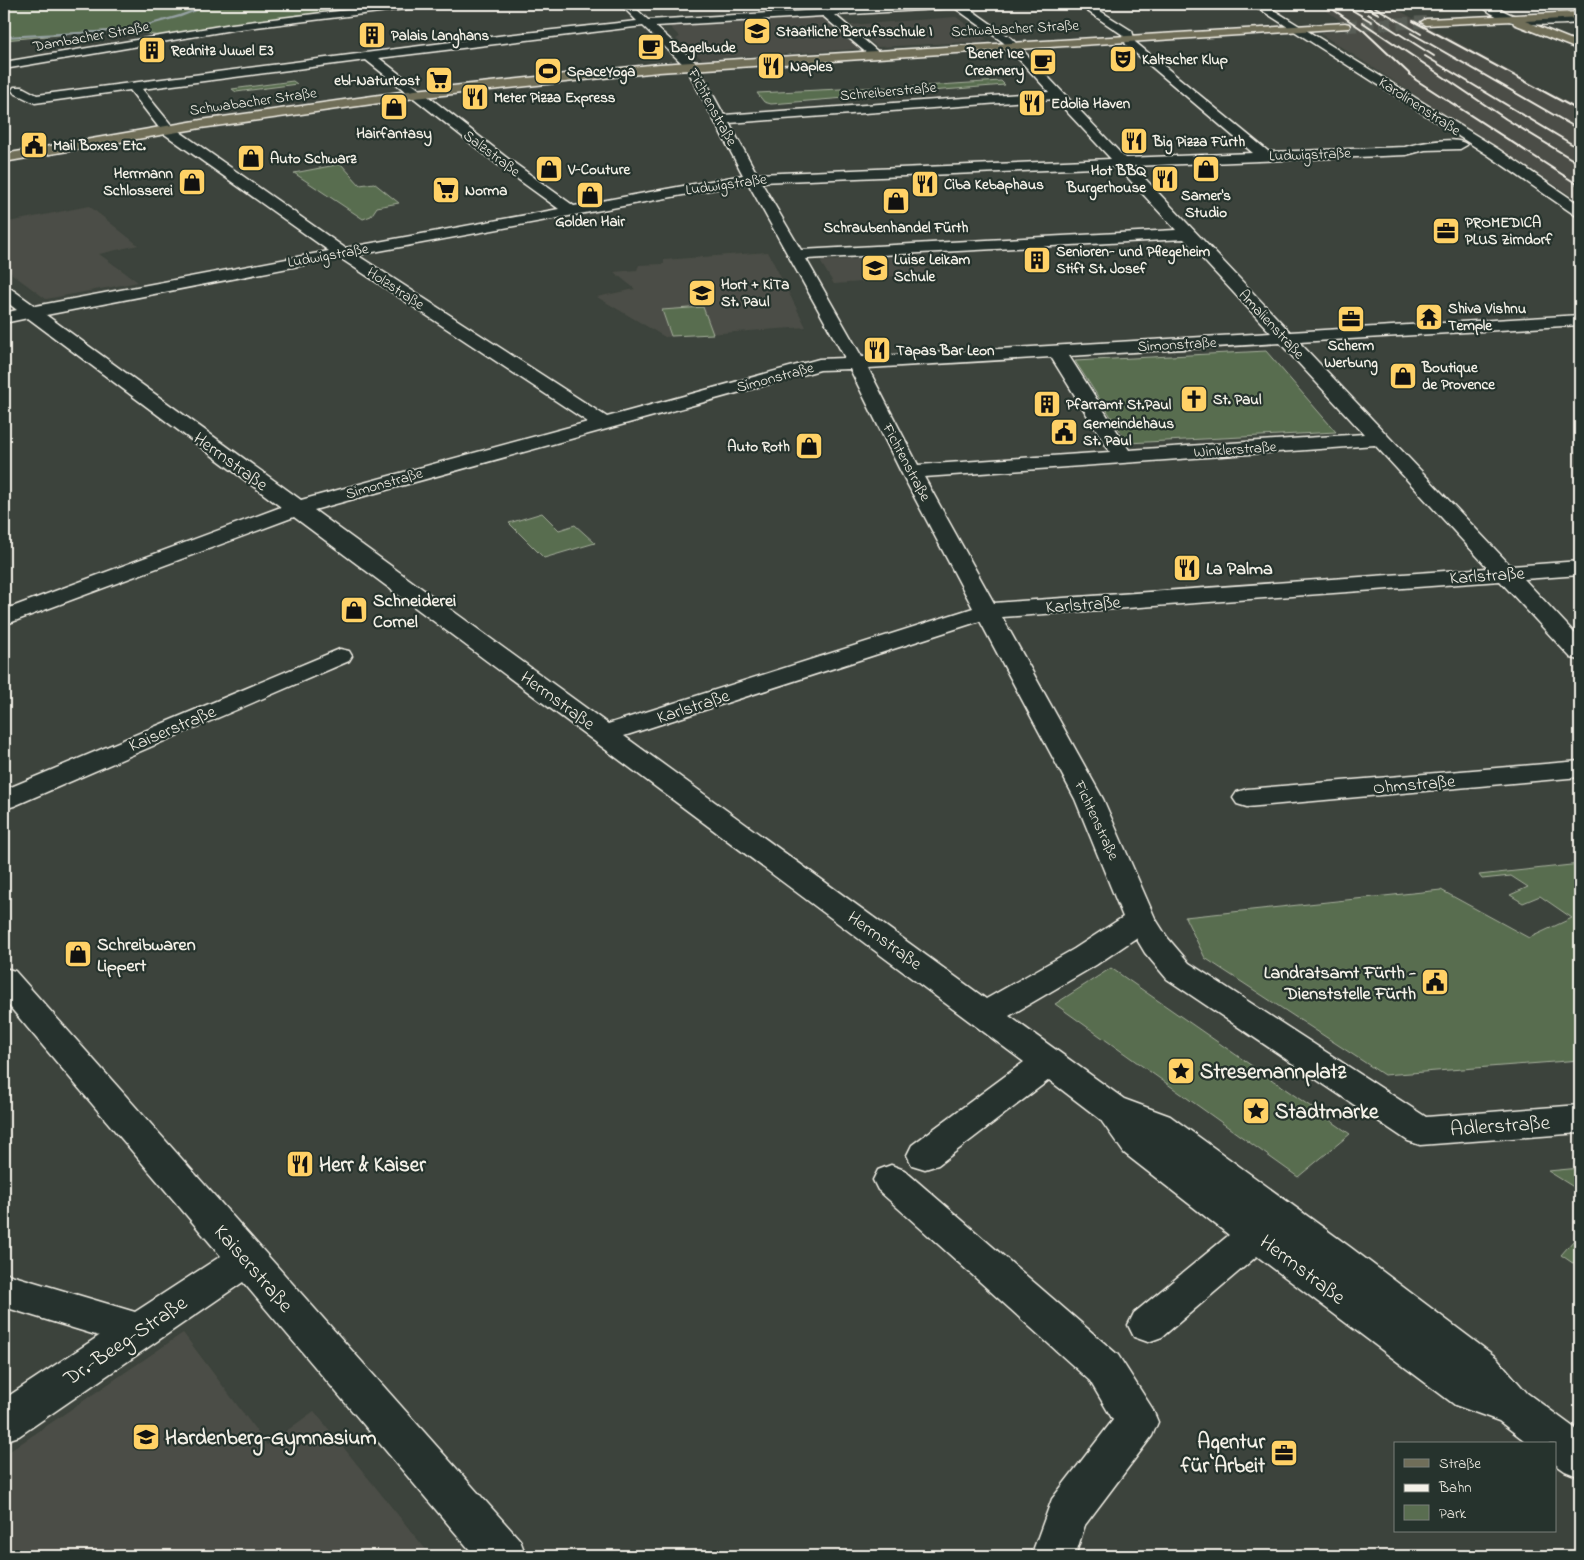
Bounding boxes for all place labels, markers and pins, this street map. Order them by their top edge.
school or university icon: Staatliche Berufsschule I [742,16,772,46]
building icon: Palais Langhans [357,20,387,50]
place label: Staatliche Berufsschule I [776,21,933,43]
place label: Palais Langhans [391,25,489,49]
cafe icon: Bagelbude [636,32,666,62]
building icon: Rednitz Juwel E3 [137,35,167,65]
place label: Bagelbude [669,37,737,61]
place label: Rednitz Juwel E3 [170,40,274,62]
place label: Benet Ice Creamery [965,43,1025,84]
theatre icon: Kaltscher Klup [1108,44,1138,74]
cafe icon: Benet Ice Creamery [1028,47,1058,77]
place label: Kaltscher Klup [1142,49,1228,71]
restaurant icon: Naples [756,51,786,81]
sports icon: SpaceYoga [533,56,563,86]
place label: Naples [790,56,833,78]
place label: SpaceYoga [567,61,635,85]
supermarket icon: ebl-Naturkost [424,65,454,95]
place label: ebl-Naturkost [334,70,421,92]
restaurant icon: Meter Pizza Express [460,82,490,112]
place label: Meter Pizza Express [494,87,616,109]
restaurant icon: Edolia Haven [1017,88,1047,118]
shop icon: Hairfantasy [379,92,409,122]
place label: Edolia Haven [1051,93,1131,115]
place label: Hairfantasy [356,123,433,147]
restaurant icon: Big Pizza Fürth [1119,126,1149,156]
public building icon: Mail Boxes Etc. [19,130,49,160]
place label: Big Pizza Fürth [1152,131,1245,155]
place label: Mail Boxes Etc. [53,135,146,157]
shop icon: Auto Schwarz [236,143,266,173]
place label: Auto Schwarz [270,148,357,170]
shop icon: V-Couture [534,154,564,184]
shop icon: Samer's Studio [1191,154,1221,184]
place label: V-Couture [567,159,631,181]
place label: Hot BBQ Burgerhouse [1066,160,1147,201]
place label: Herrmann Schlosserei [103,163,174,202]
restaurant icon: Hot BBQ Burgerhouse [1150,164,1180,194]
shop icon: Herrmann Schlosserei [177,167,207,197]
restaurant icon: Ciba Kebaphaus [910,169,940,199]
place label: Ciba Kebaphaus [944,174,1044,196]
supermarket icon: Norma [431,175,461,205]
place label: Norma [465,180,507,202]
shop icon: Golden Hair [575,180,605,210]
place label: Samer's Studio [1181,185,1231,224]
shop icon: Schraubenhandel Fürth [881,186,911,216]
place label: Golden Hair [555,211,625,233]
place label: PROMEDICA PLUS Zirndorf [1465,212,1553,251]
office icon: PROMEDICA PLUS Zirndorf [1431,216,1461,246]
place label: Schraubenhandel Fürth [824,217,968,239]
place label: Senioren- und Pflegeheim Stift St. Josef [1056,241,1211,280]
building icon: Senioren- und Pflegeheim Stift St. Josef [1022,245,1052,275]
place label: Luise Leikam Schule [894,249,971,288]
school or university icon: Luise Leikam Schule [860,253,890,283]
place label: Hort + KiTa St. Paul [721,274,789,313]
school or university icon: Hort + KiTa St. Paul [687,278,717,308]
place label: Shiva Vishnu Temple [1448,298,1527,337]
temple icon: Shiva Vishnu Temple [1414,302,1444,332]
office icon: Scherm Werbung [1336,304,1366,334]
restaurant icon: Tapas Bar Leon [862,335,892,365]
place label: Scherm Werbung [1324,335,1378,376]
place label: Tapas Bar Leon [896,340,995,362]
place label: Boutique de Provence [1421,357,1496,396]
shop icon: Boutique de Provence [1388,361,1418,391]
church icon: St. Paul [1179,384,1209,414]
building icon: Pfarramt St.Paul [1032,389,1062,419]
place label: St. Paul [1213,389,1262,411]
place label: Pfarramt St.Paul [1066,394,1172,416]
place label: Gemeindehaus St. Paul [1083,413,1174,452]
public building icon: Gemeindehaus St. Paul [1049,417,1079,447]
shop icon: Auto Roth [794,431,824,461]
place label: Auto Roth [727,436,790,458]
restaurant icon: La Palma [1172,553,1202,583]
place label: La Palma [1206,557,1273,583]
place label: Schneiderei Cornel [373,589,456,636]
shop icon: Schneiderei Cornel [339,595,369,625]
place label: Schreibwaren Lippert [97,933,196,980]
shop icon: Schreibwaren Lippert [63,939,93,969]
place label: Landratsamt Fürth - Dienststelle Fürth [1264,961,1416,1008]
public building icon: Landratsamt Fürth - Dienststelle Fürth [1420,967,1450,997]
place icon: Stresemannplatz [1166,1056,1196,1086]
place label: Stresemannplatz [1200,1058,1348,1088]
place icon: Stadtmarke [1241,1096,1271,1126]
place label: Stadtmarke [1275,1098,1379,1128]
restaurant icon: Herr & Kaiser [285,1149,315,1179]
place label: Herr & Kaiser [319,1151,426,1181]
school or university icon: Hardenberg-Gymnasium [131,1422,161,1452]
place label: Hardenberg-Gymnasium [165,1424,377,1456]
place label: Agentur für Arbeit [1180,1428,1266,1482]
office icon: Agentur für Arbeit [1269,1438,1299,1468]

